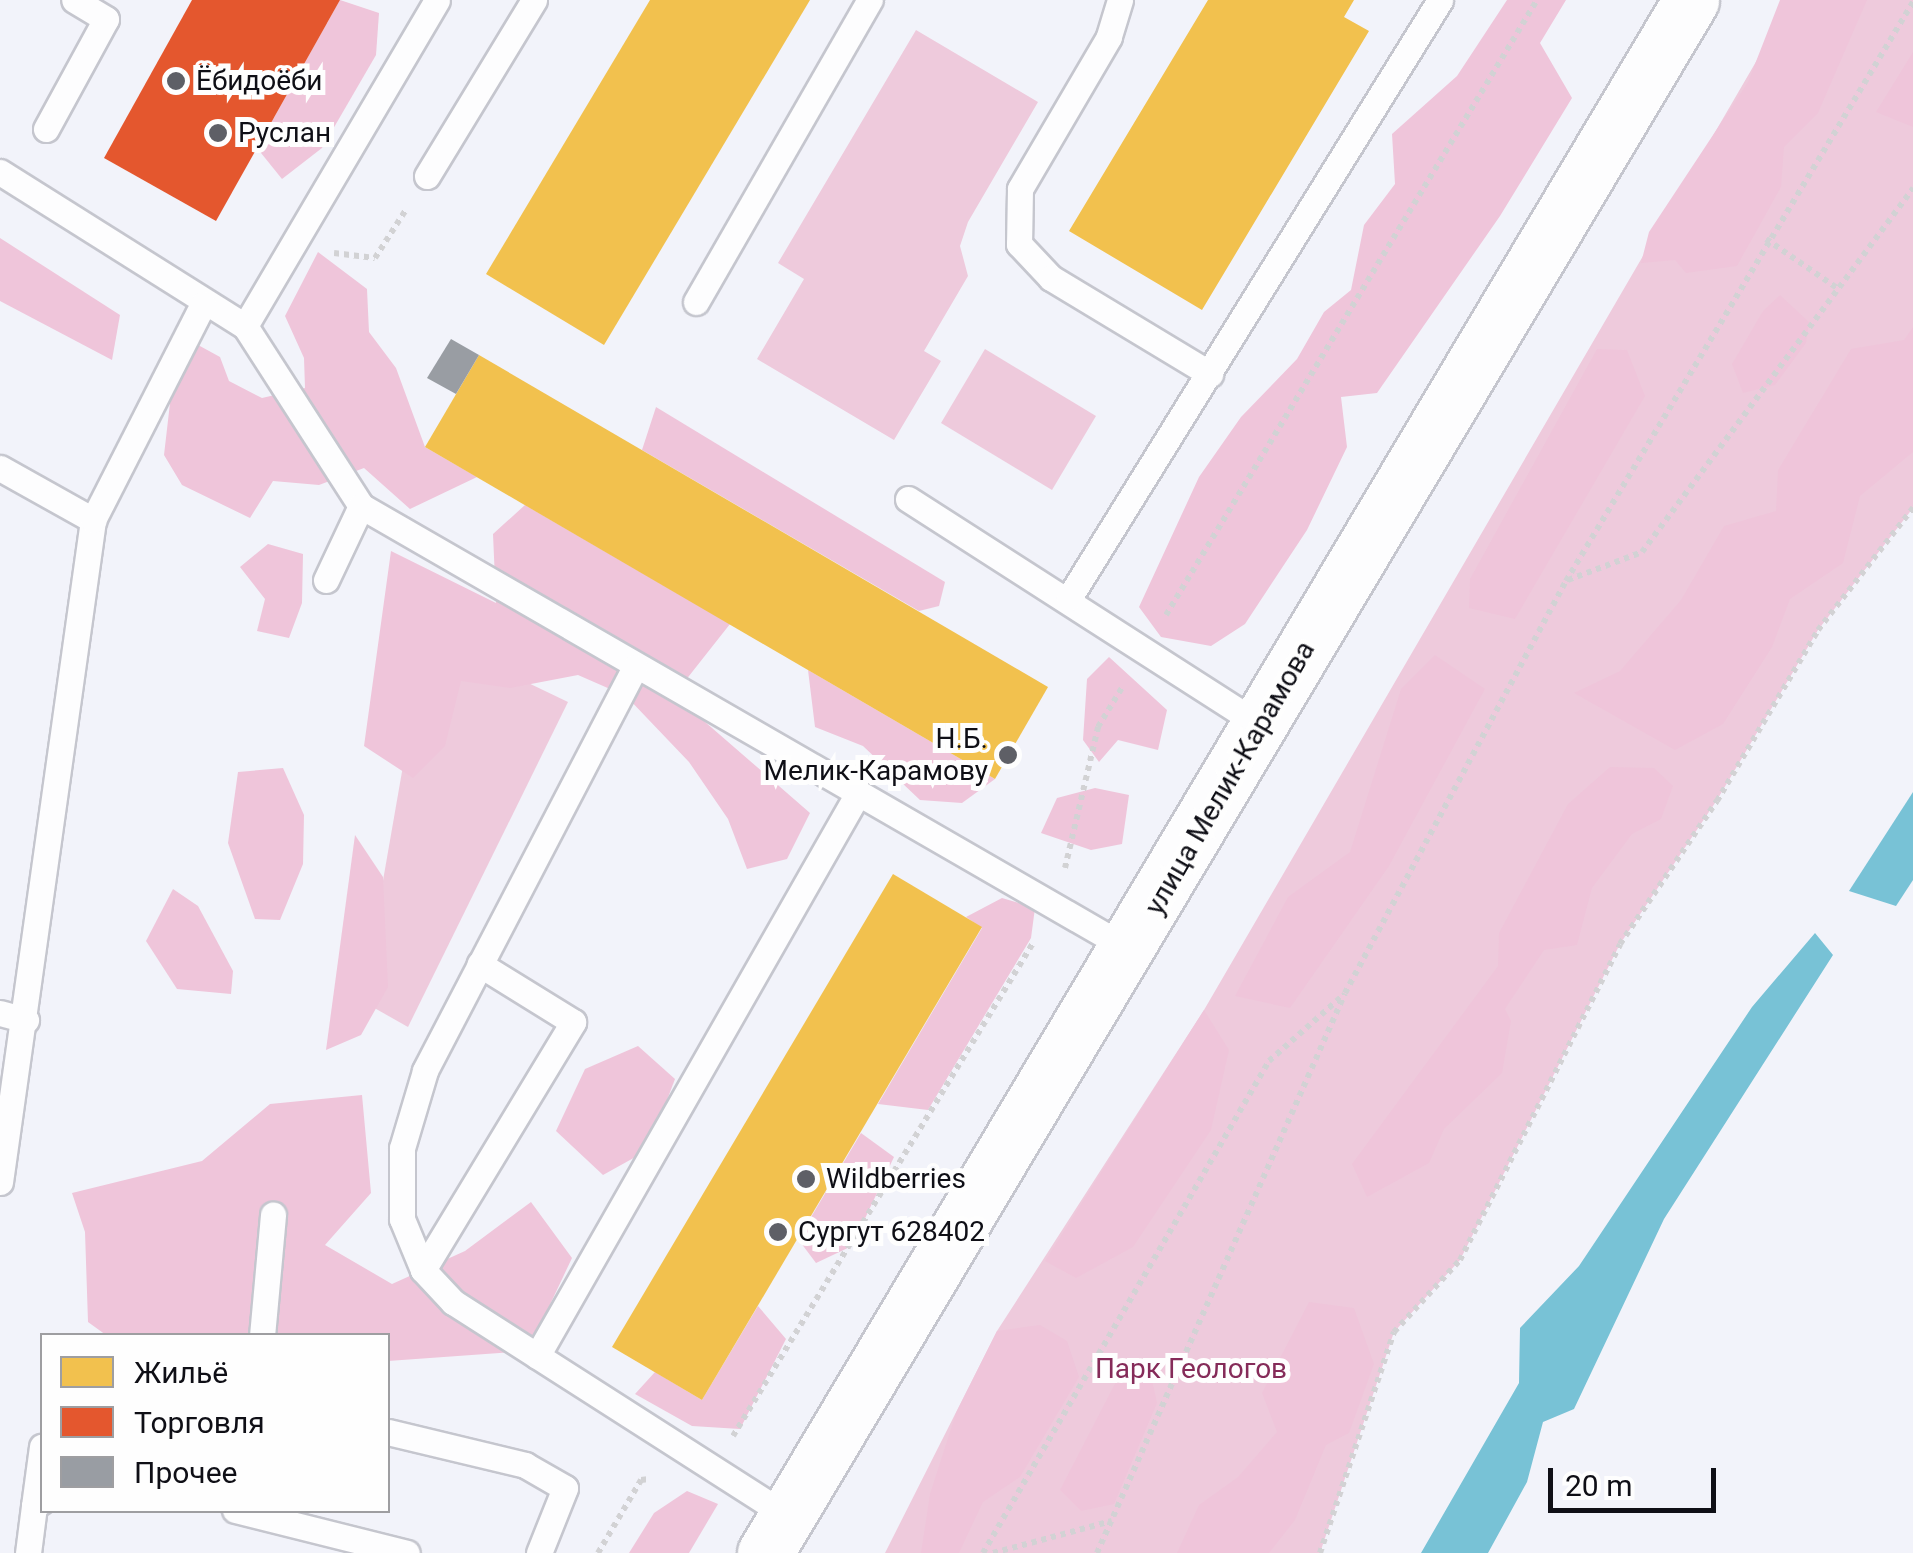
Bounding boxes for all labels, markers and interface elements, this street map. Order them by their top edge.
place label: Ёбидоёби [196,64,322,98]
marker: Ёбидоёби [165,70,187,92]
place label: Руслан [238,116,331,150]
marker: Руслан [207,122,229,144]
street label: улица Мелик-Карамова [1138,635,1322,921]
place label: Н.Б. Мелик-Карамову [763,722,988,788]
marker: Н.Б. Мелик-Карамову [997,744,1019,766]
place label: Wildberries [826,1162,966,1196]
marker: Wildberries [795,1168,817,1190]
place label: Сургут 628402 [798,1215,985,1249]
marker: Сургут 628402 [767,1221,789,1243]
legend [40,1333,390,1513]
park label: Парк Геологов [1095,1352,1287,1386]
text: Жильё [134,1355,228,1390]
text: Торговля [134,1405,265,1440]
scale bar [1553,1448,1720,1510]
text: Прочее [134,1455,238,1490]
text: 20 m [1565,1468,1632,1503]

